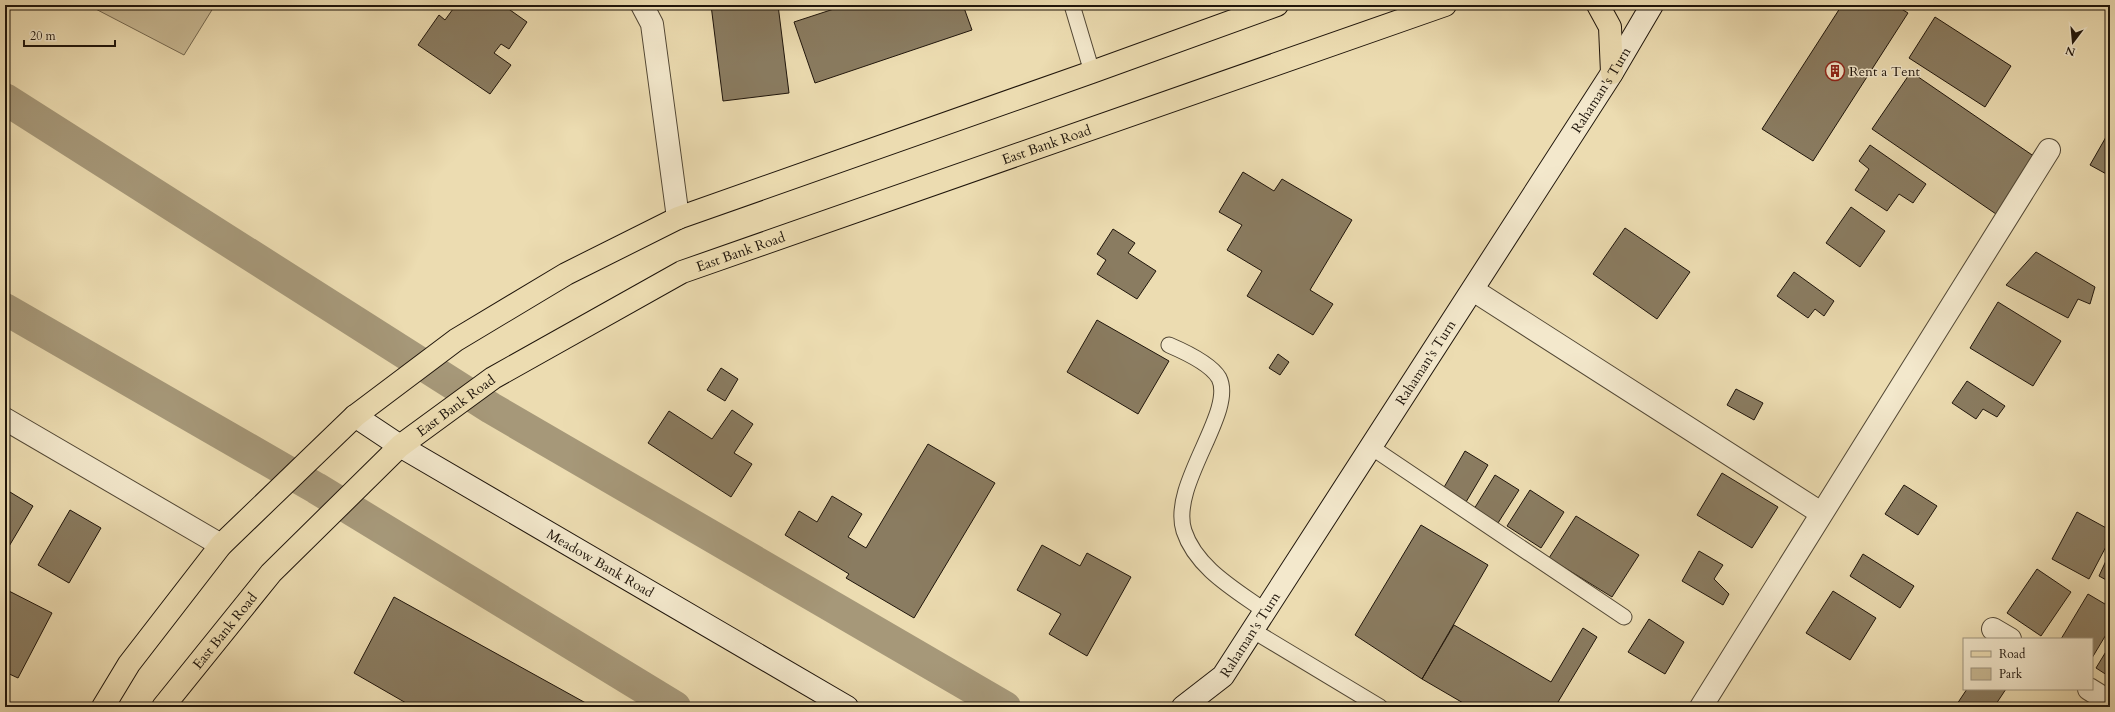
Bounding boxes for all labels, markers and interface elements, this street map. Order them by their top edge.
scale bar [24,22,115,48]
north arrow [2053,22,2093,62]
text: 20 m [30,28,57,44]
text: N [2063,42,2077,60]
street label: Rahaman's Turn [1567,44,1635,137]
building icon: Rent a Tent [1824,60,1846,82]
place label: Rent a Tent [1849,62,1921,81]
street label: East Bank Road [999,120,1094,169]
street label: East Bank Road [694,227,788,276]
street label: Rahaman's Turn [1391,316,1460,409]
street label: East Bank Road [413,370,500,441]
street label: Meadow Bank Road [543,525,658,602]
street label: East Bank Road [188,588,262,673]
street label: Rahaman's Turn [1216,588,1285,681]
legend [1963,638,2093,690]
text: Road [1999,646,2026,662]
text: Park [1999,666,2023,682]

